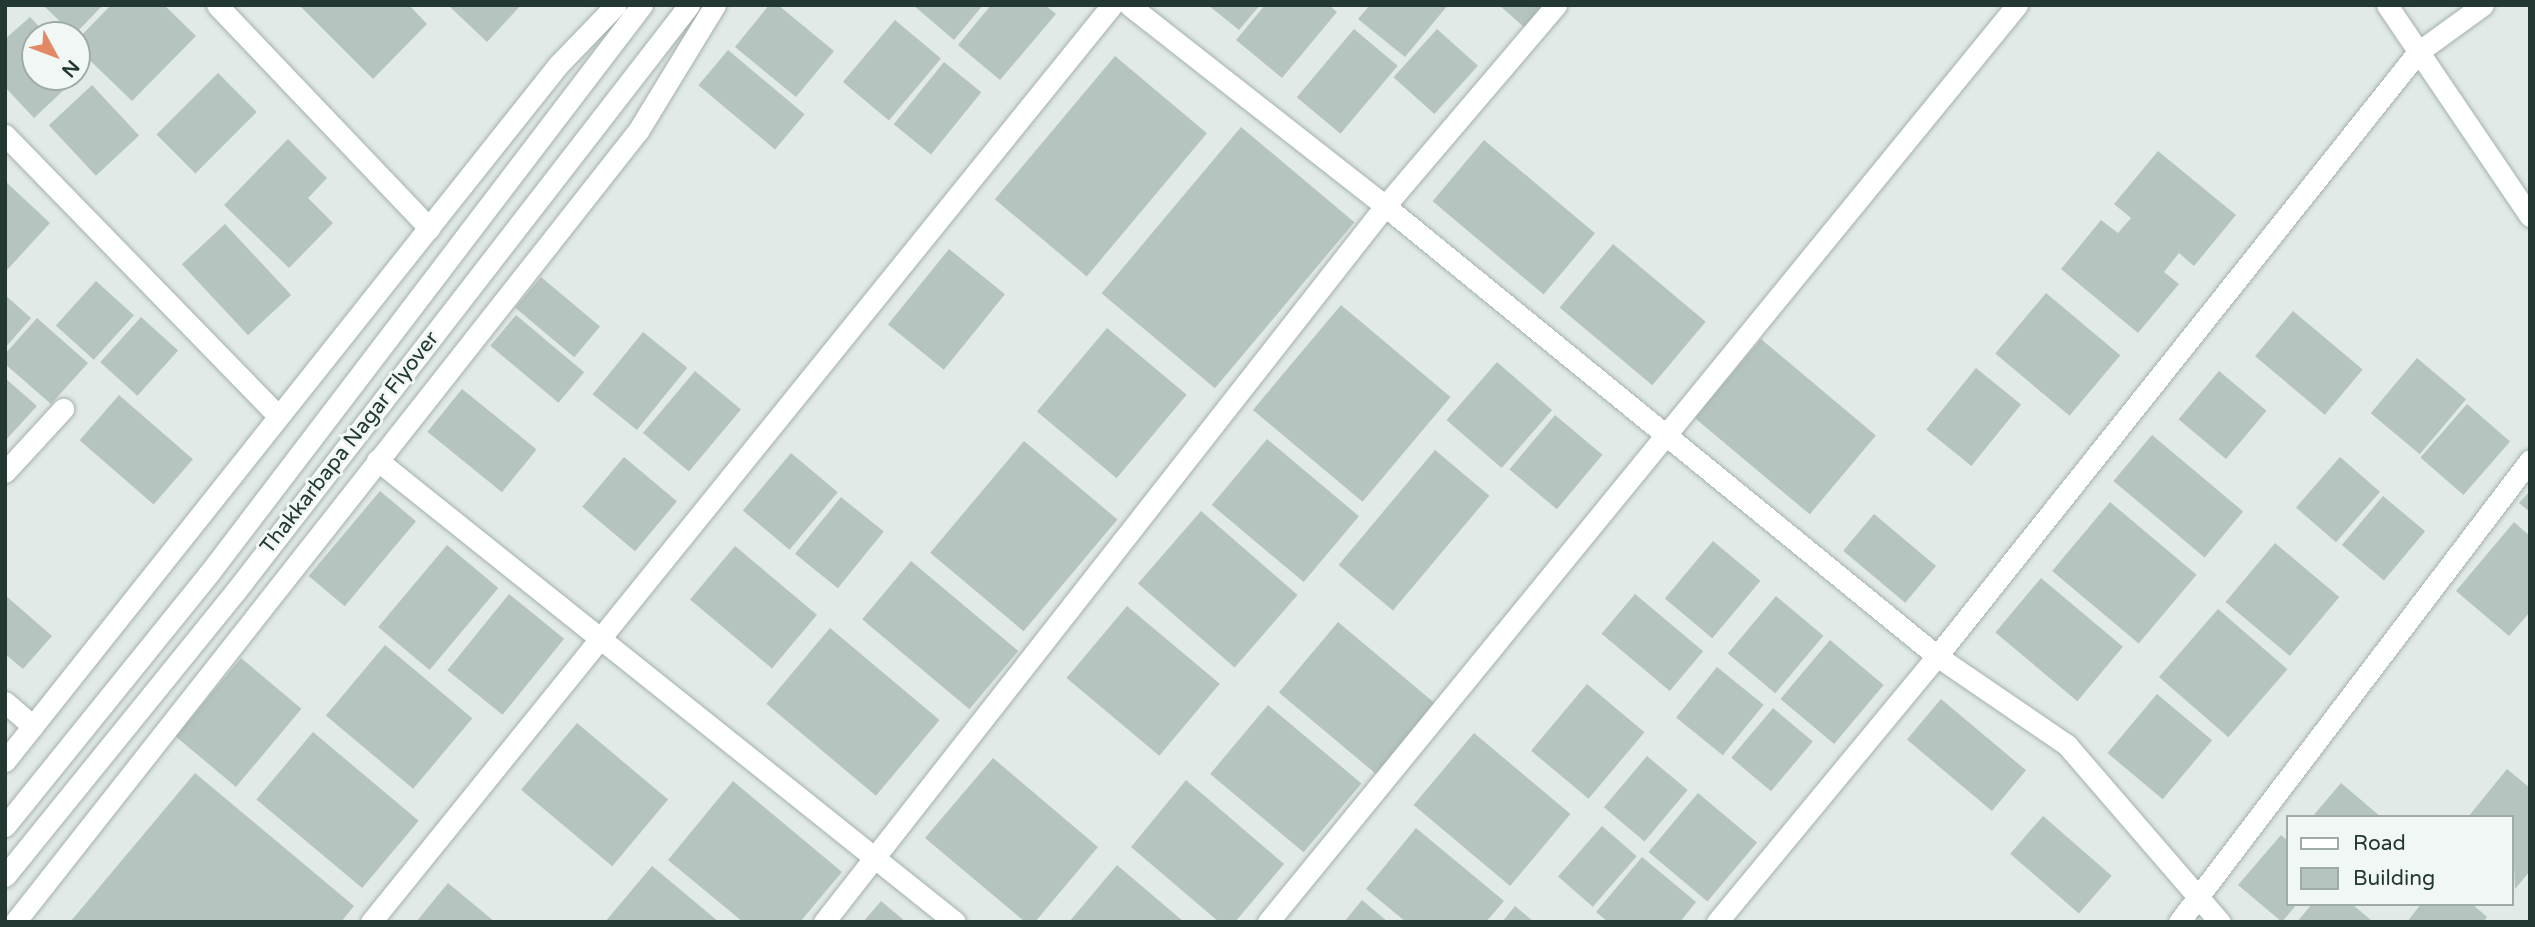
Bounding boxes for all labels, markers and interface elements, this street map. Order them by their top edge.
north arrow [21,21,91,91]
text: N [57,55,84,81]
street label: Thakkarbapa Nagar Flyover [255,327,445,559]
legend [2286,815,2514,906]
text: Road [2353,831,2406,856]
text: Building [2353,866,2435,891]

